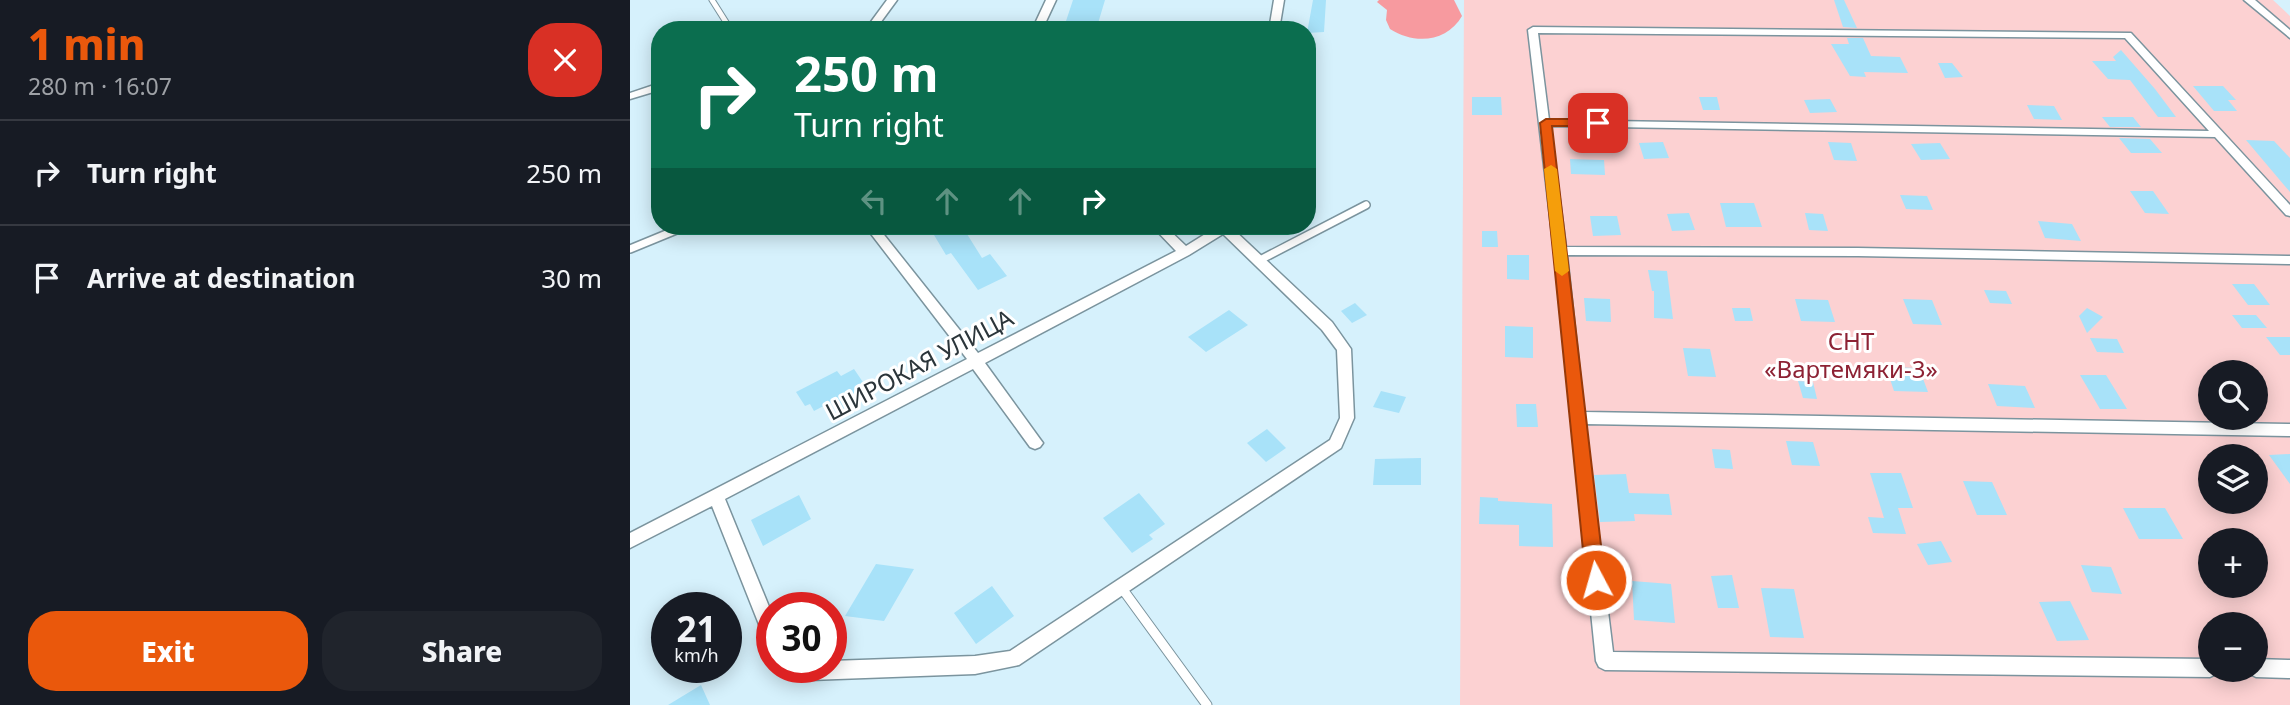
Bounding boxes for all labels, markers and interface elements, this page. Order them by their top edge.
text: 1 min [28,15,145,72]
button: close [528,23,602,97]
text: 250 m [794,40,939,106]
icon: right [679,49,770,140]
text: 280 m · 16:07 [28,70,172,102]
pin [1568,93,1628,153]
text: Turn right [794,103,944,146]
icon: arrive [1579,104,1617,142]
icon: right [28,154,66,192]
text: Turn right [87,155,217,191]
text: 250 m [526,155,602,191]
icon: left [855,182,893,220]
icon: ahead [928,182,966,220]
icon: ahead [1001,182,1039,220]
icon: right [1074,182,1112,220]
icon: arrive [28,259,66,297]
text: Arrive at destination [87,260,356,296]
text: 30 m [541,260,602,296]
street label: ШИРОКАЯ УЛИЦА [819,300,1019,427]
park label: СНТ «Вартемяки-3» [1764,324,1938,385]
map controls [2198,360,2268,682]
button: search [2198,360,2268,430]
button: layers [2198,444,2268,514]
button: + [2198,528,2268,598]
position arrow [1559,543,1633,617]
speed limit sign: 30 [756,592,847,683]
text: 21 [676,605,717,652]
button: Exit [28,611,308,691]
button: Share [322,611,602,691]
button: − [2198,612,2268,682]
text: km/h [674,643,719,667]

